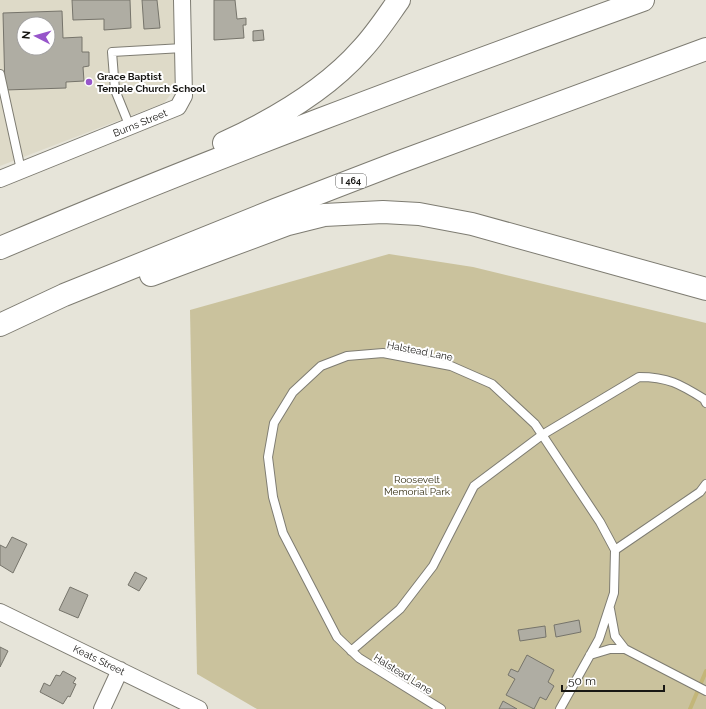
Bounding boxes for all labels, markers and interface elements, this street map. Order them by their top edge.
north arrow [16,16,56,56]
text: N [20,30,33,40]
place label: Grace Baptist Temple Church School [97,71,206,94]
marker: Grace Baptist Temple Church School [84,77,94,87]
street label: Burns Street [111,107,169,139]
road number: I 464 [336,174,366,188]
street label: Halstead Lane [386,339,454,363]
park label: Roosevelt Memorial Park [384,474,451,497]
street label: Keats Street [71,643,127,677]
street label: Halstead Lane [372,652,434,696]
scale bar [562,667,664,693]
text: 50 m [568,674,596,688]

